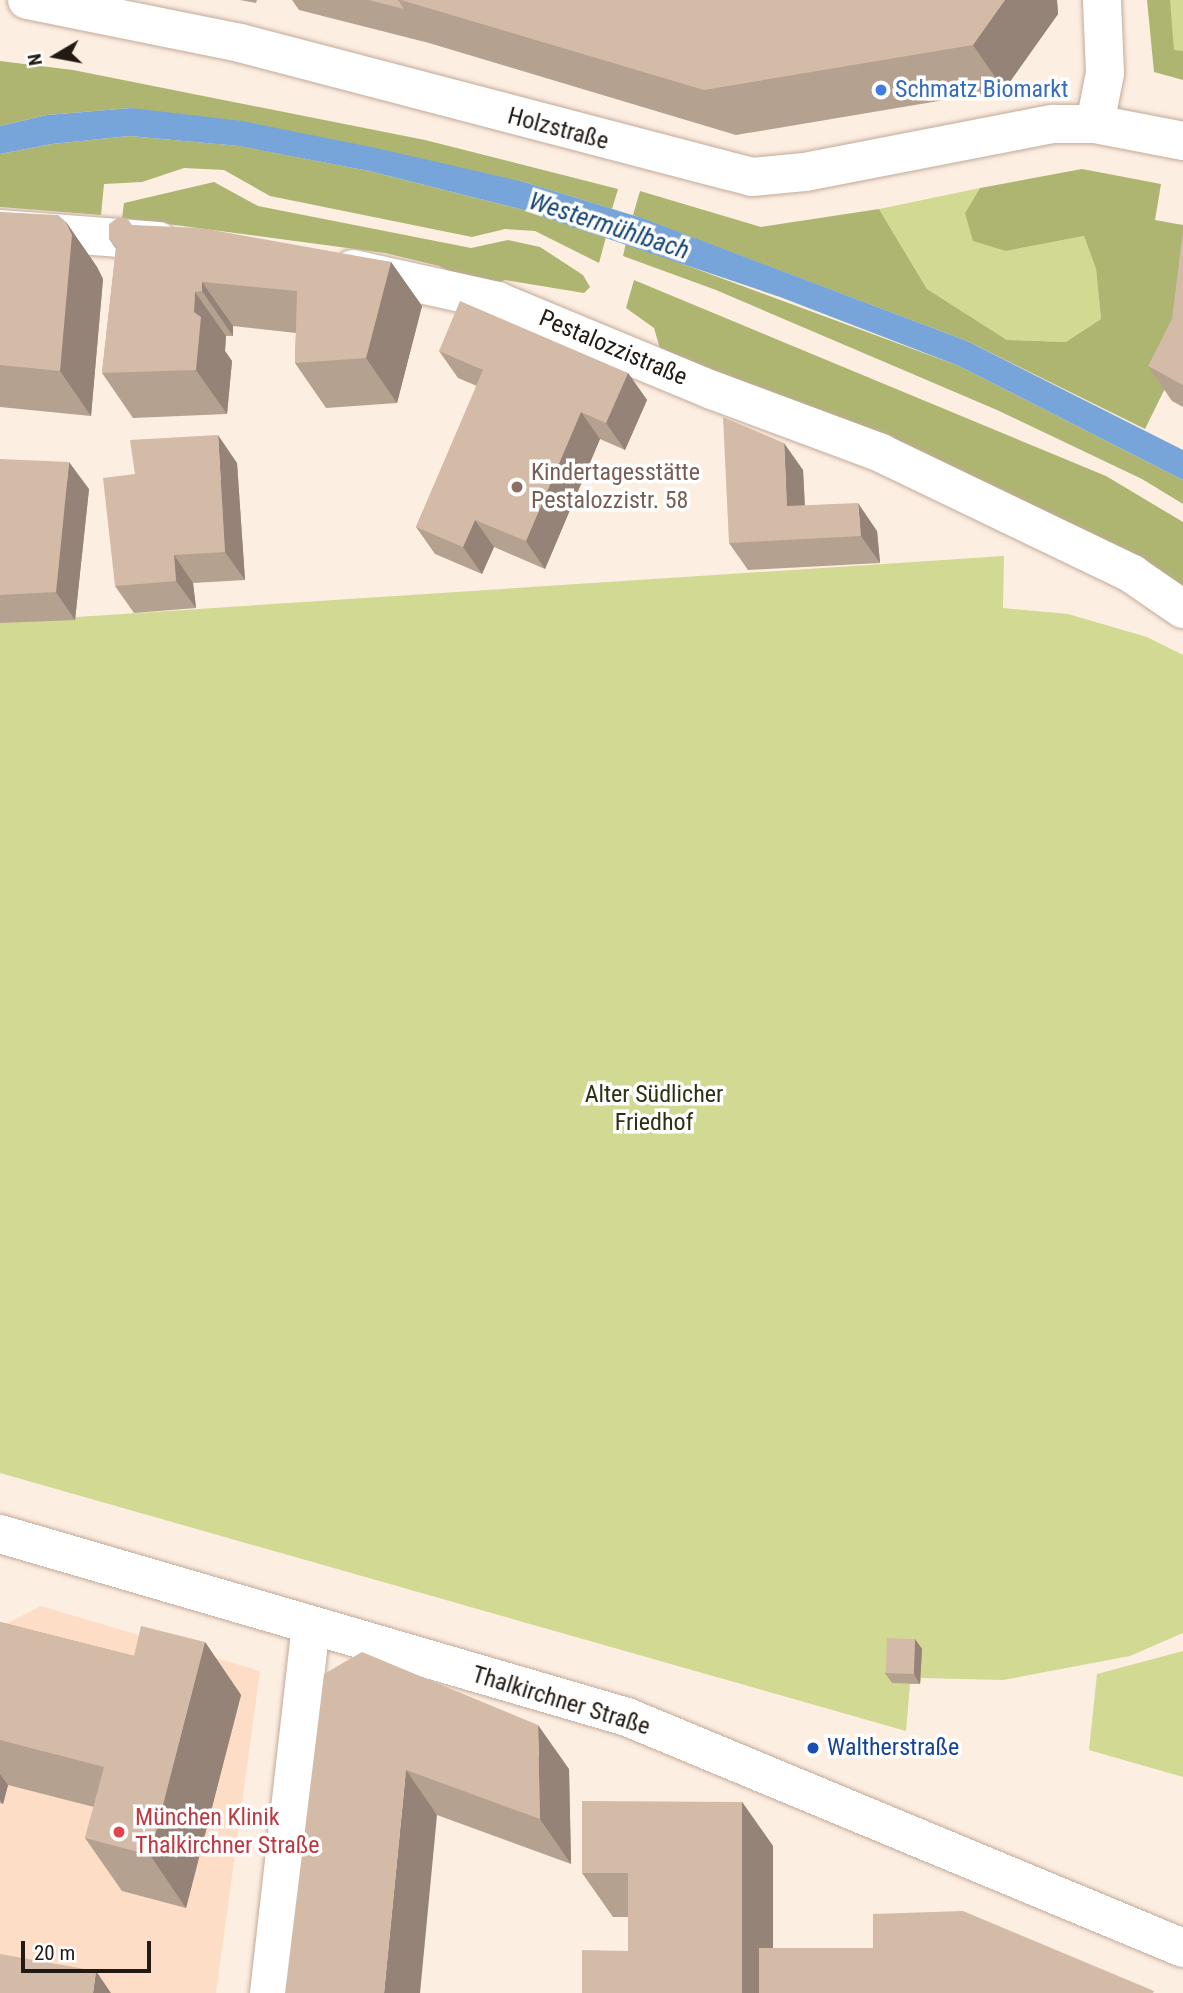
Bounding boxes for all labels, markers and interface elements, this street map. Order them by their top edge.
north arrow [21,21,91,91]
text: N [22,52,47,67]
place label: Schmatz Biomarkt [895,76,1068,104]
marker: Schmatz Biomarkt [873,82,889,98]
street label: Holzstraße [504,102,612,156]
water label: Westermühlbach [525,185,693,267]
street label: Pestalozzistraße [535,304,691,392]
place label: Kindertagesstätte Pestalozzistr. 58 [531,459,700,515]
marker: Kindertagesstätte Pestalozzistr. 58 [509,479,525,495]
park label: Alter Südlicher Friedhof [585,1081,723,1137]
street label: Thalkirchner Straße [469,1660,653,1742]
place label: Waltherstraße [827,1734,959,1762]
marker: Waltherstraße [805,1740,821,1756]
place label: München Klinik Thalkirchner Straße [135,1804,320,1860]
marker: München Klinik Thalkirchner Straße [109,1822,129,1842]
scale bar [24,1926,154,1970]
text: 20 m [34,1941,75,1965]

